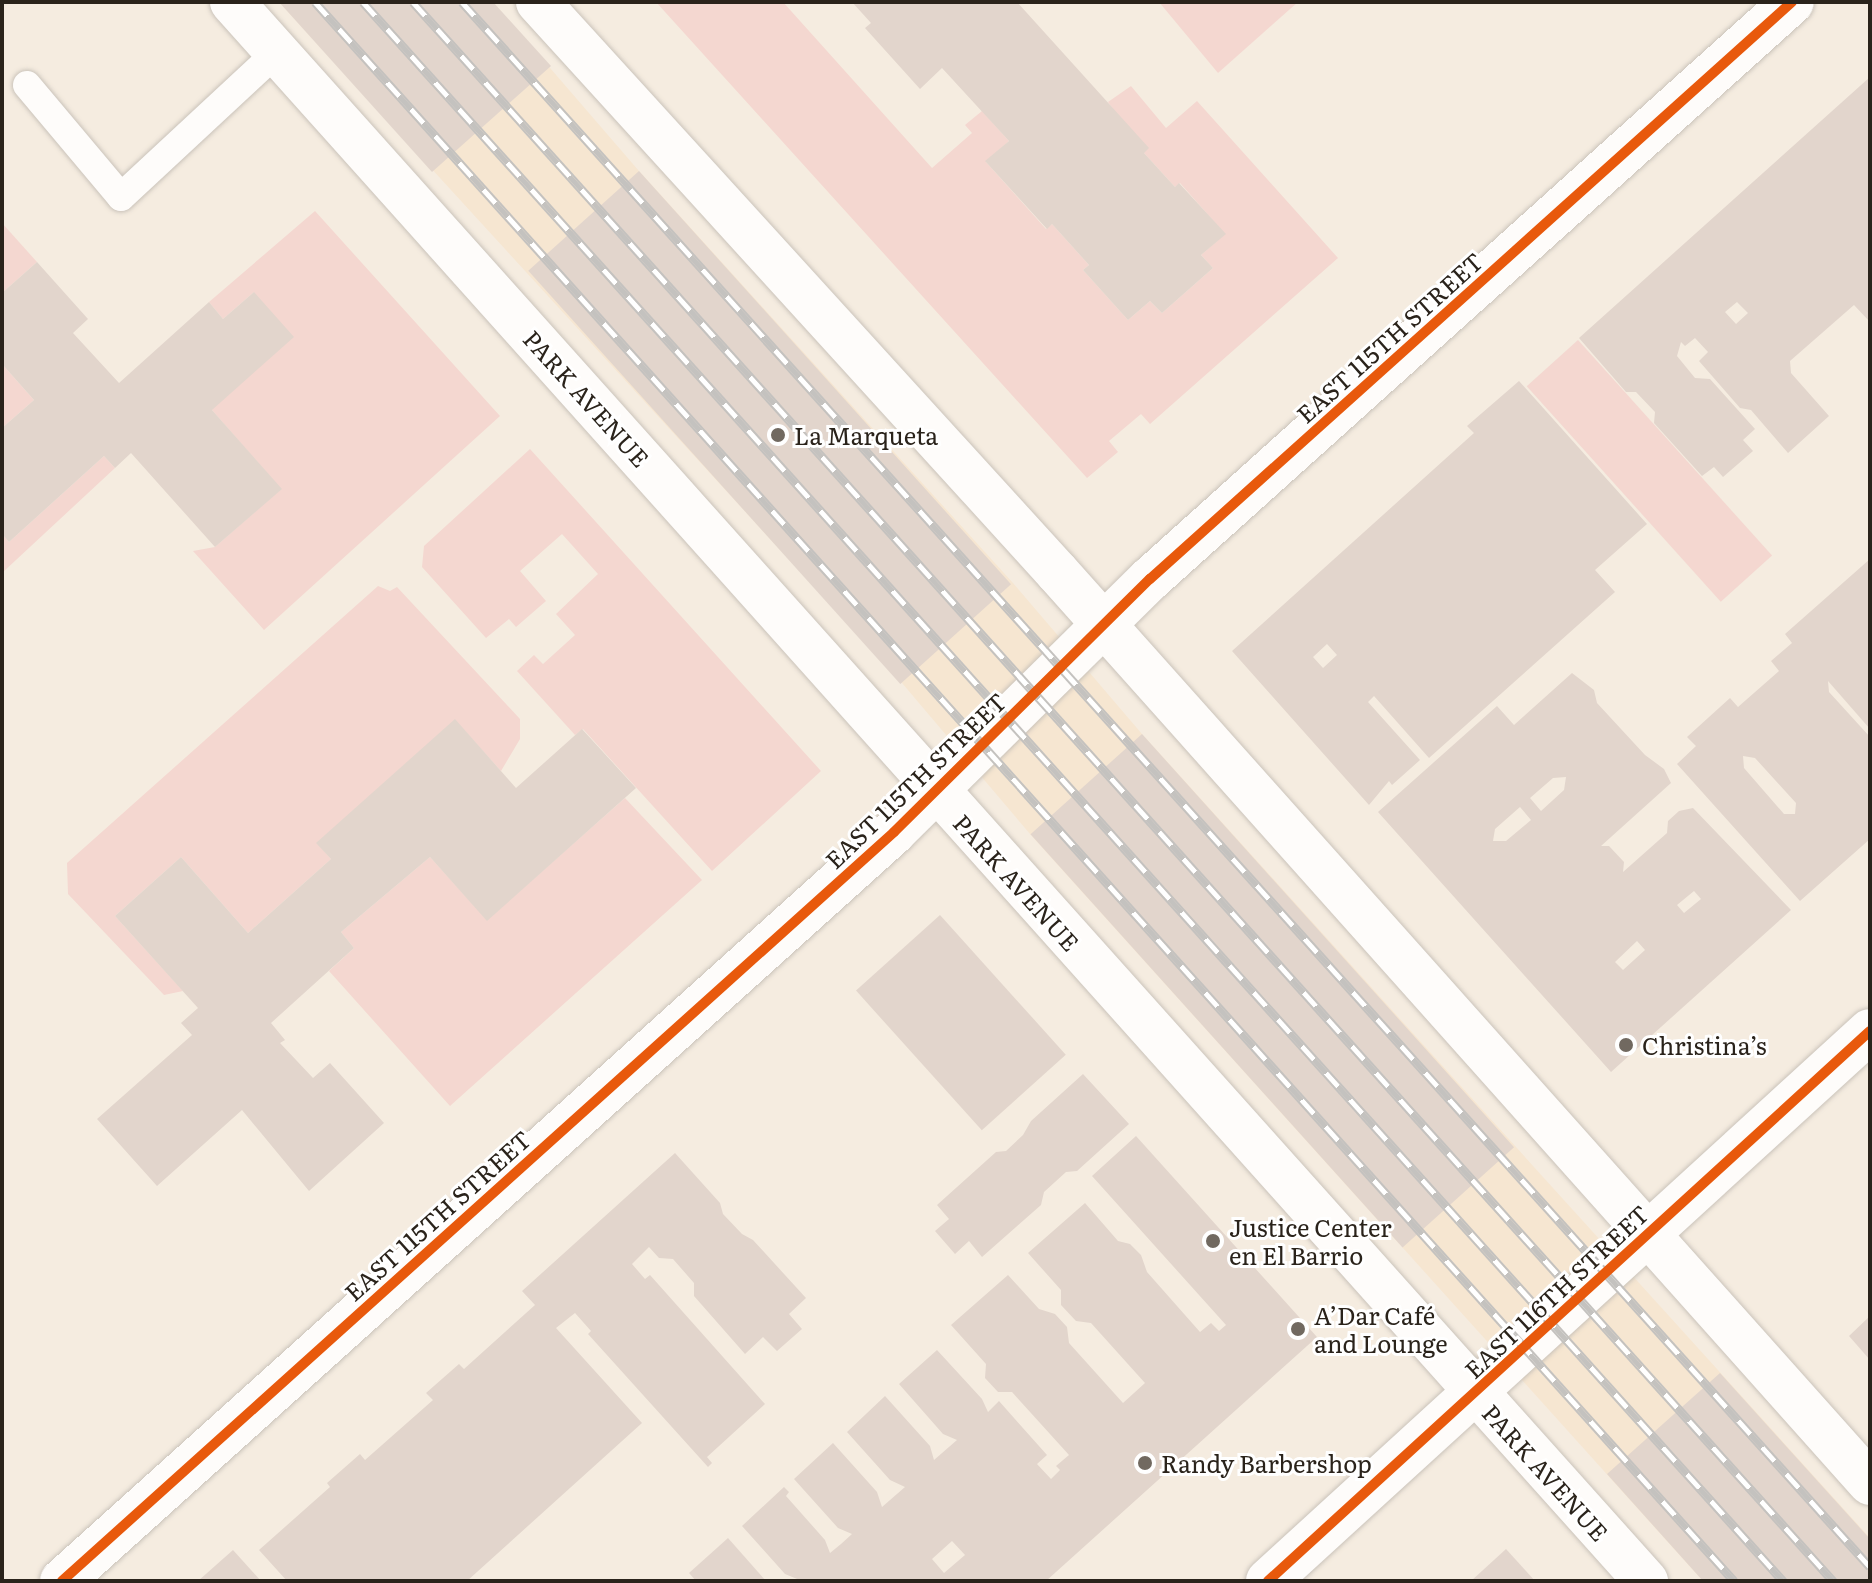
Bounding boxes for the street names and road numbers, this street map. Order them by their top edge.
street label: EAST 115TH STREET [1290,246,1488,428]
street label: PARK AVENUE [518,324,656,472]
street label: EAST 115TH STREET [819,686,1011,874]
street label: PARK AVENUE [948,808,1086,956]
street label: EAST 115TH STREET [338,1124,536,1306]
street label: EAST 116TH STREET [1458,1198,1654,1384]
street label: PARK AVENUE [1477,1398,1615,1546]

